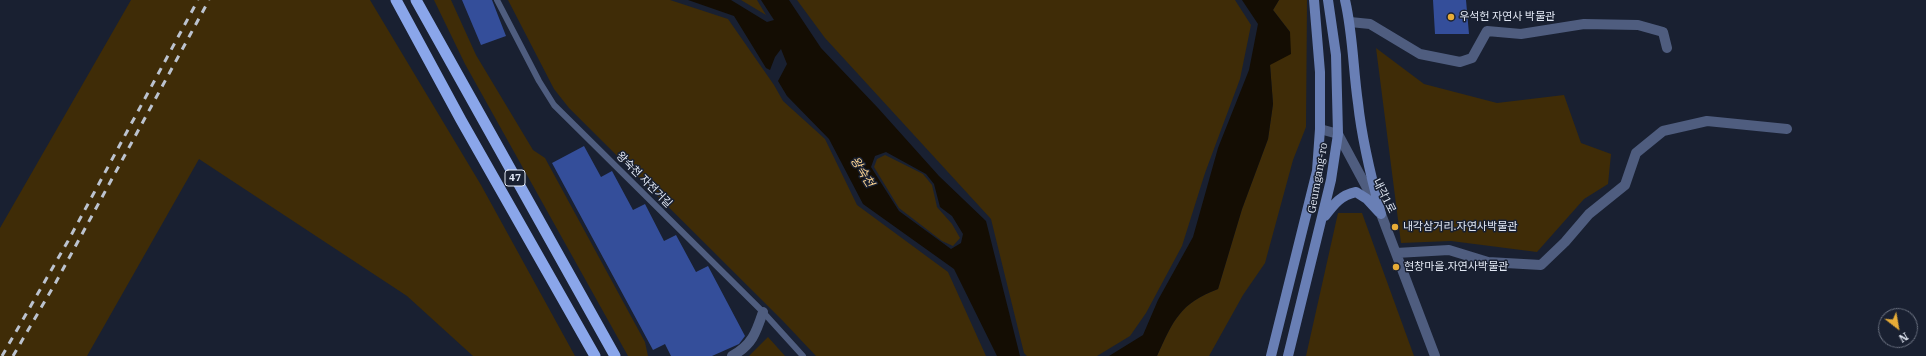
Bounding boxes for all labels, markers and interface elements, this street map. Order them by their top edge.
place label: 우석헌 자연사 박물관 [1459,10,1555,24]
marker: 우석헌 자연사 박물관 [1446,12,1456,22]
street label: Geumgang-ro [1305,142,1331,214]
street label: 왕숙천 자전거길 [613,149,675,211]
water label: 왕숙천 [847,154,877,190]
road number: 47 [505,170,525,186]
street label: 내각1로 [1370,177,1398,215]
place label: 내각삼거리.자연사박물관 [1403,220,1517,234]
marker: 내각삼거리.자연사박물관 [1390,222,1400,232]
place label: 현창마을.자연사박물관 [1404,260,1508,274]
marker: 현창마을.자연사박물관 [1391,262,1401,272]
north arrow [1878,308,1918,348]
text: N [1896,329,1911,346]

